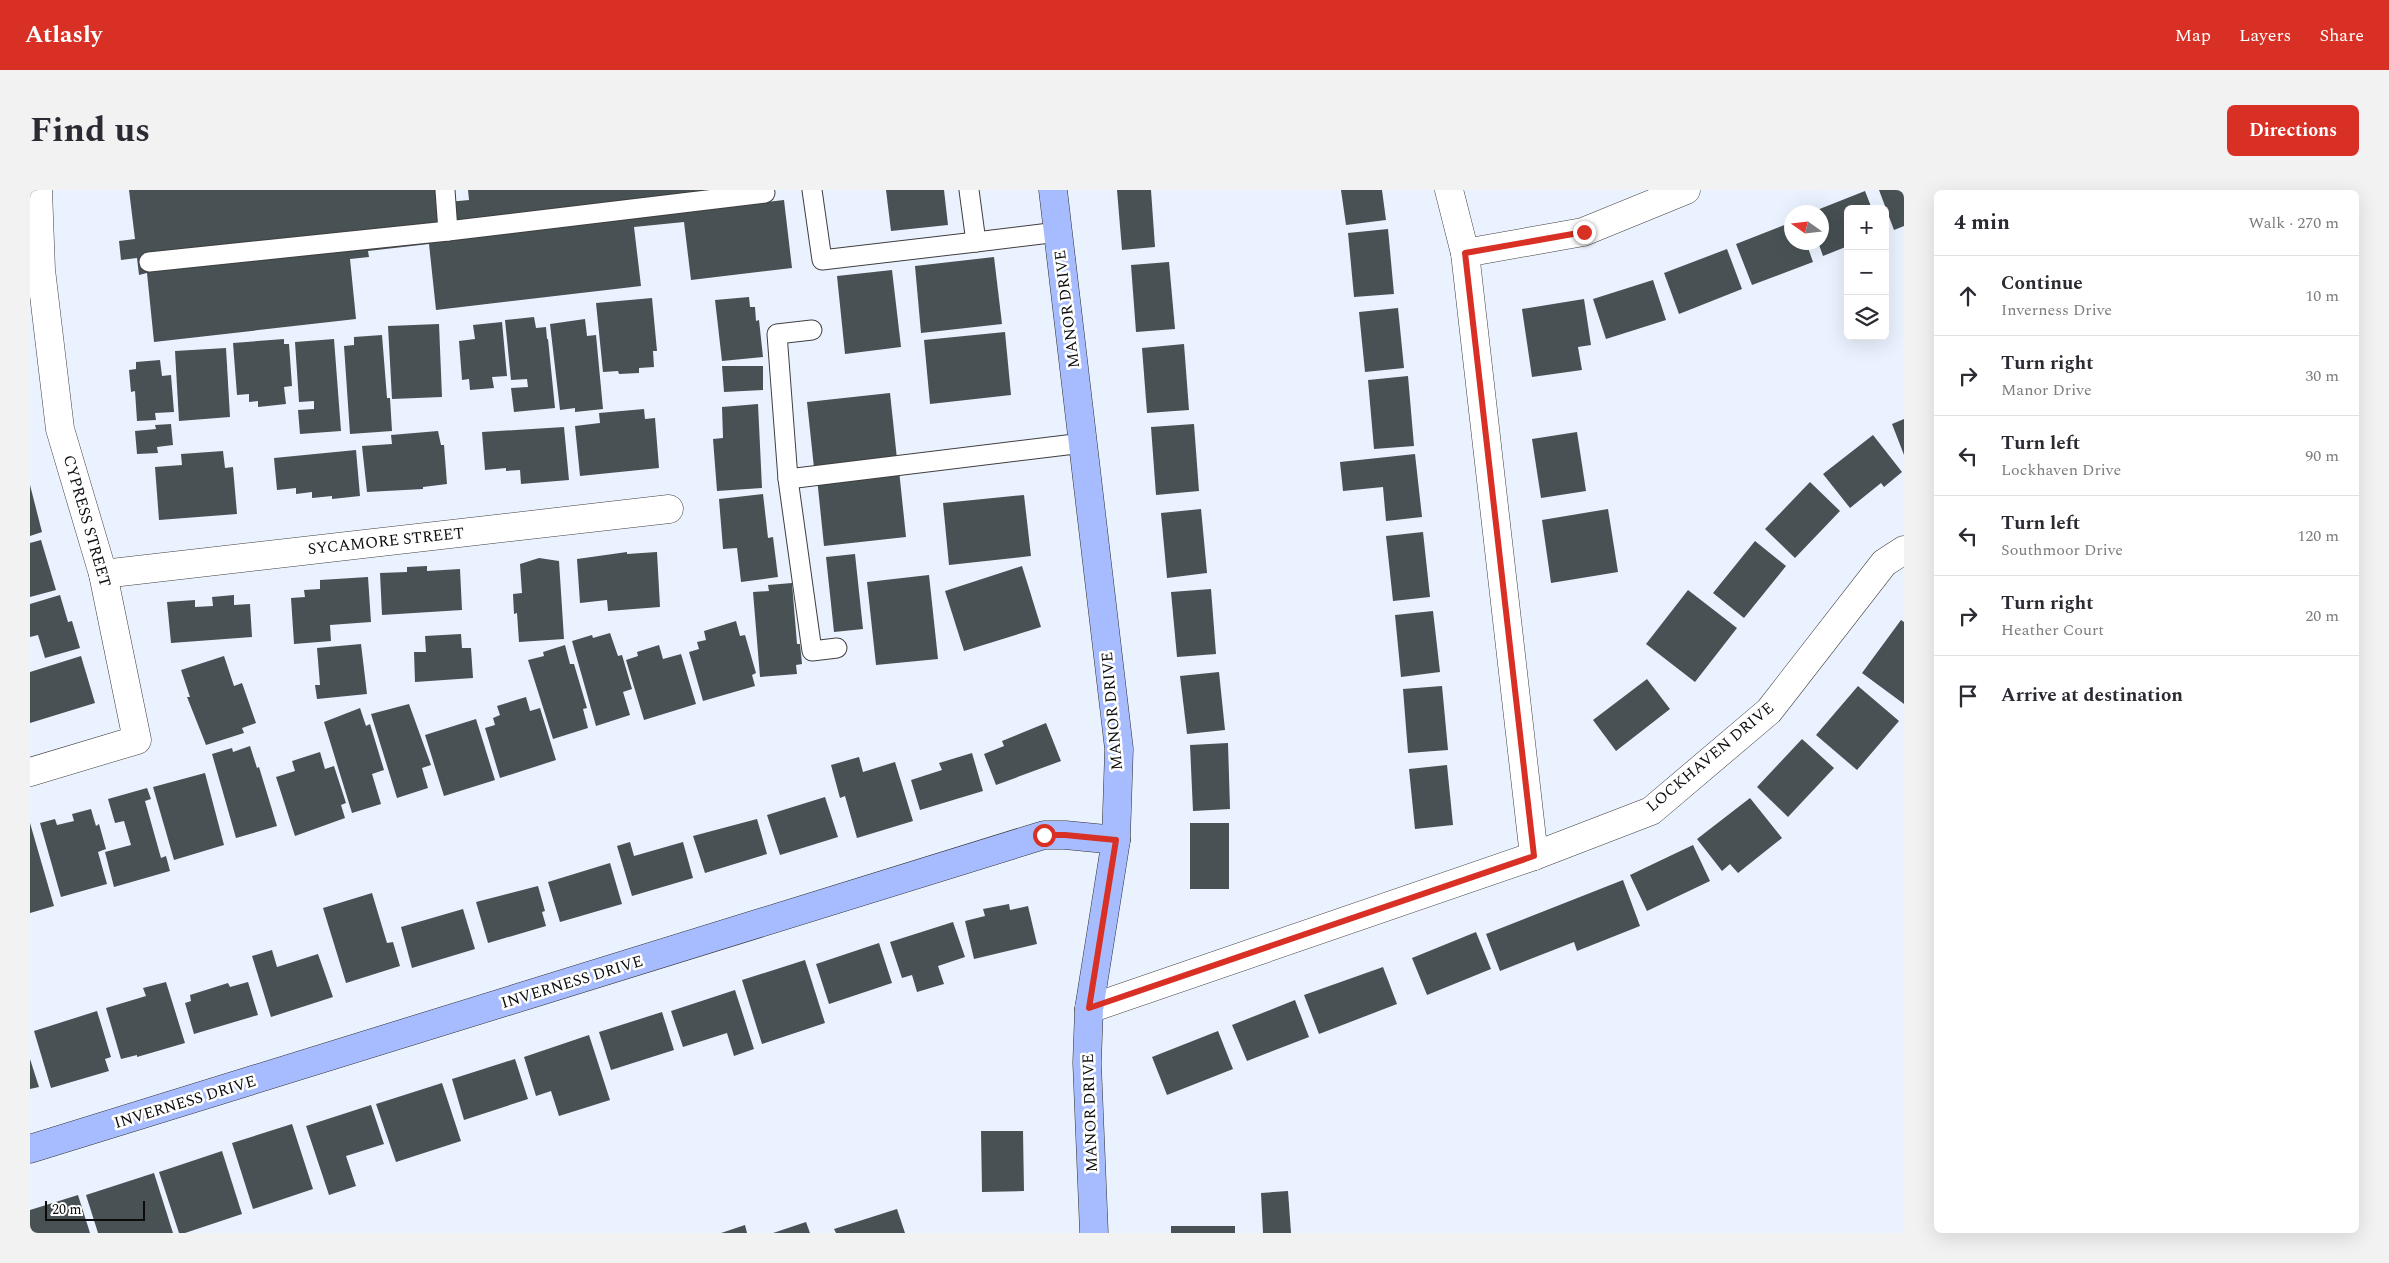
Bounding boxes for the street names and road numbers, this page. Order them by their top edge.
street label: MANOR DRIVE [1048,248,1086,370]
street label: CYPRESS STREET [57,452,117,590]
street label: SYCAMORE STREET [307,521,466,561]
street label: MANOR DRIVE [1095,651,1129,771]
street label: LOCKHAVEN DRIVE [1641,696,1779,818]
street label: INVERNESS DRIVE [498,949,646,1015]
street label: MANOR DRIVE [1076,1053,1104,1173]
street label: INVERNESS DRIVE [111,1069,259,1135]

